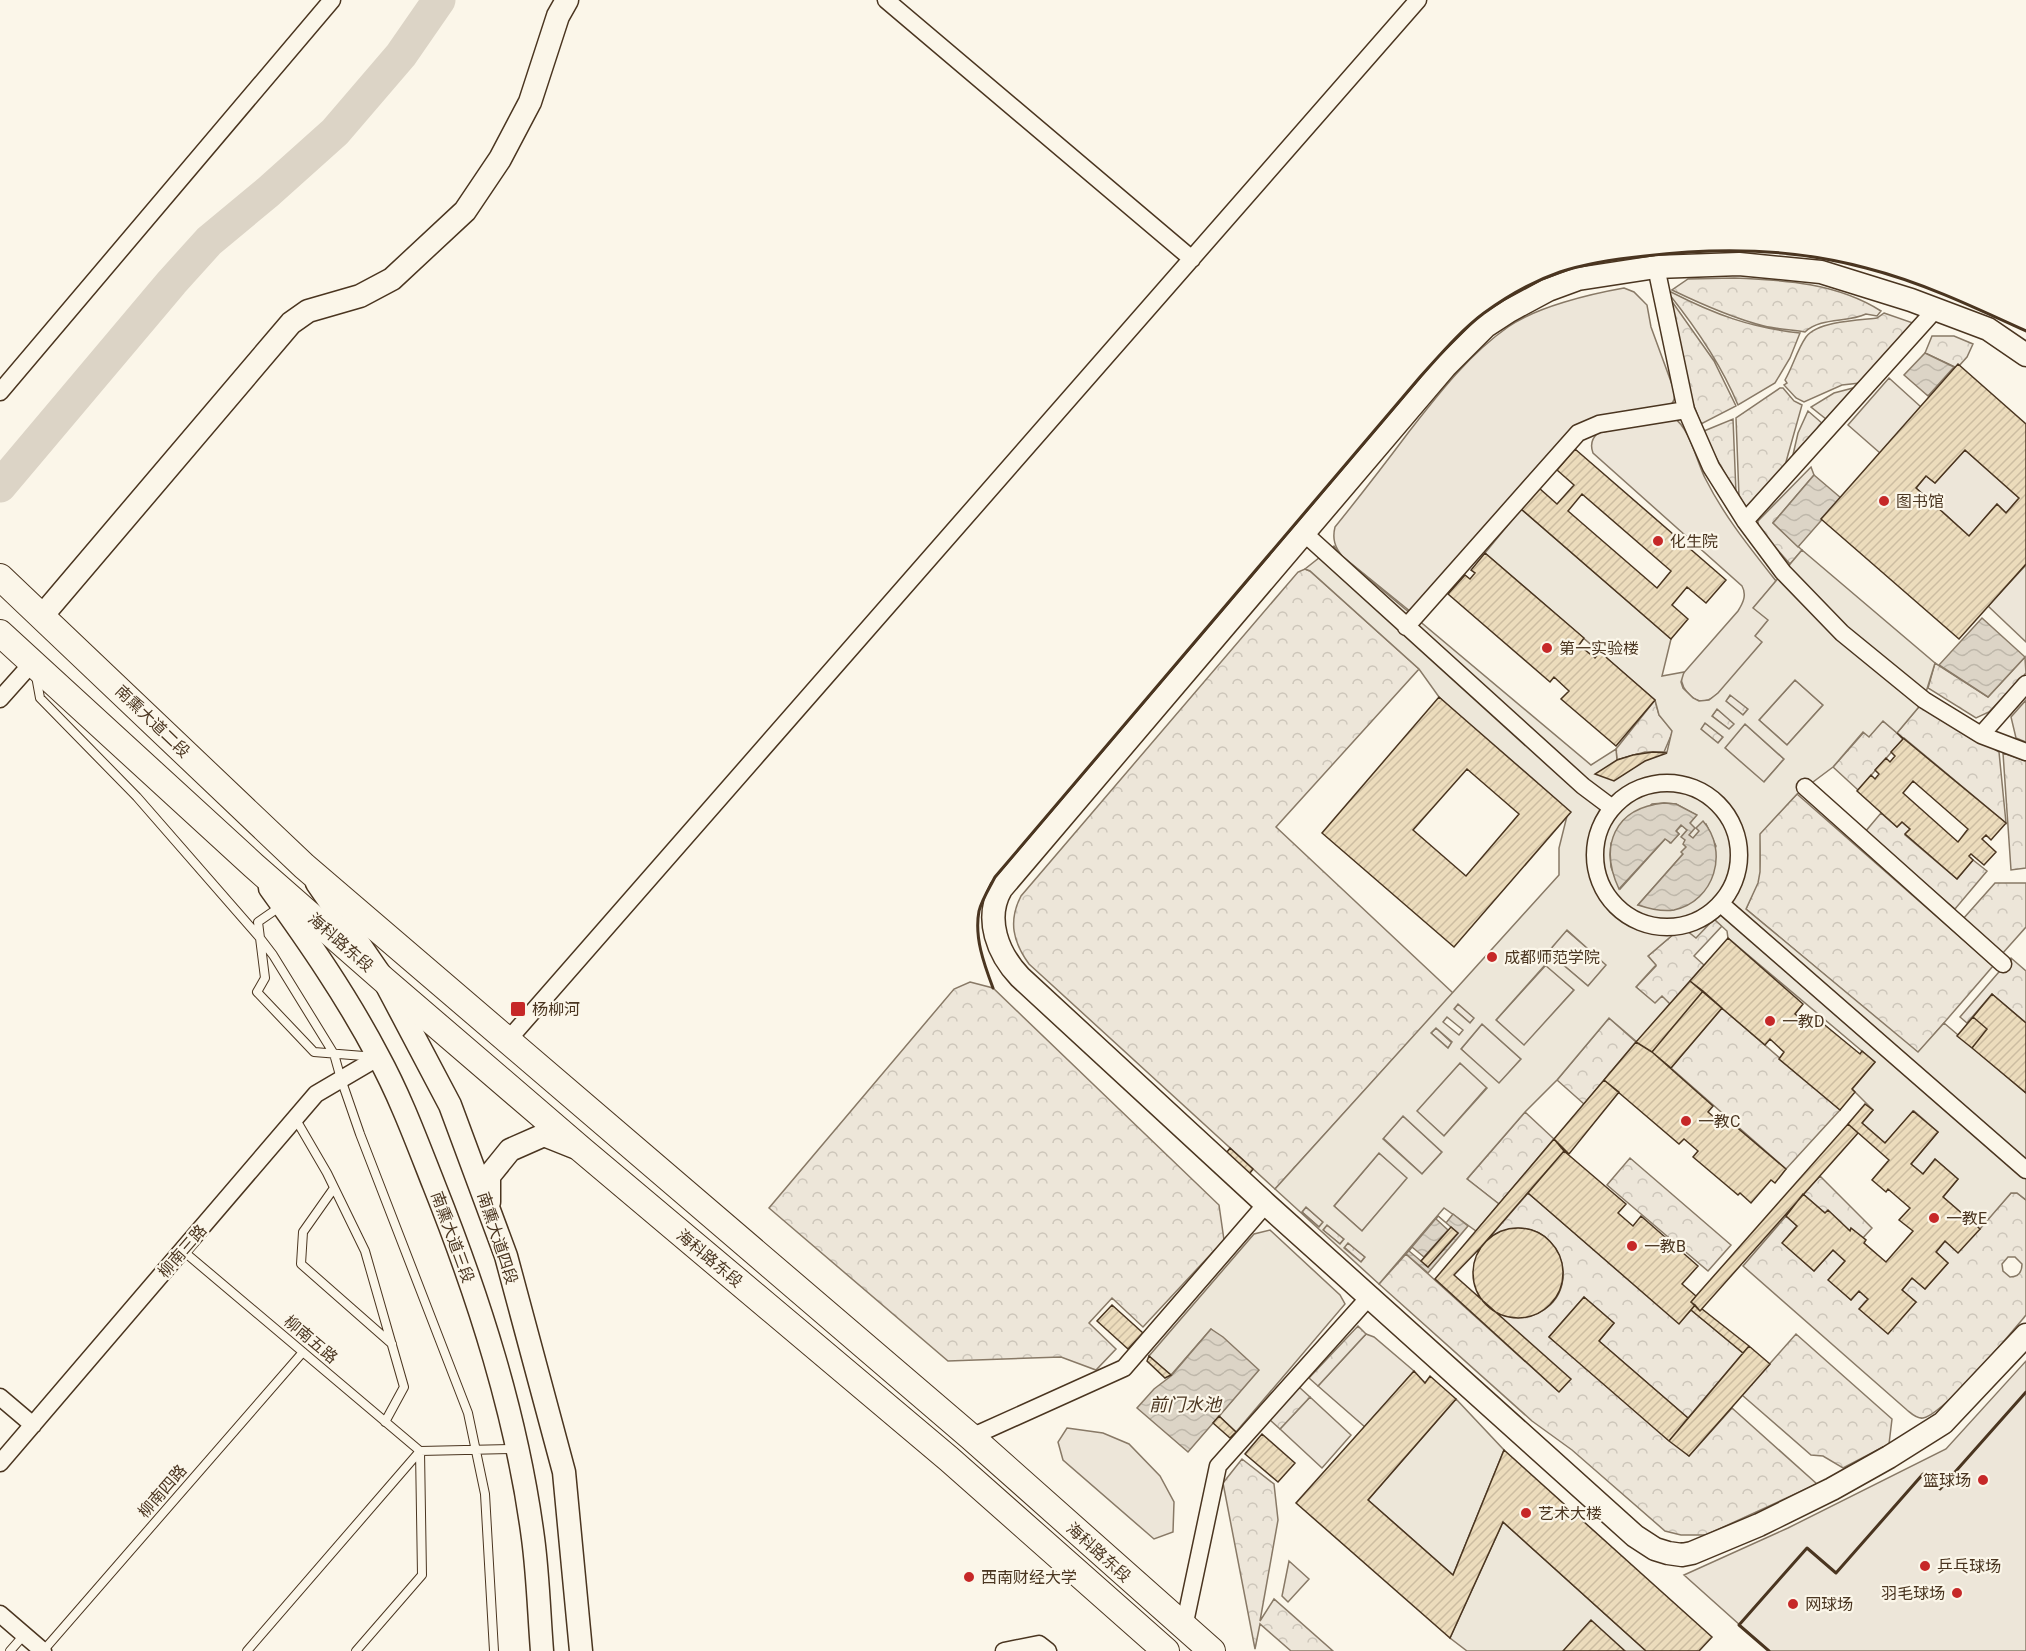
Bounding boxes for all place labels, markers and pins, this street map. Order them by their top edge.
place label: 图书馆 [1896,492,1944,511]
marker: 图书馆 [1877,494,1891,508]
place label: 化生院 [1670,532,1718,551]
marker: 化生院 [1651,534,1665,548]
place label: 第一实验楼 [1559,639,1639,658]
marker: 第一实验楼 [1540,641,1554,655]
place label: 成都师范学院 [1504,948,1600,967]
marker: 成都师范学院 [1485,950,1499,964]
marker: 杨柳河 [509,1000,527,1018]
place label: 杨柳河 [532,1000,580,1019]
place label: 一教D [1782,1012,1825,1031]
marker: 一教D [1763,1014,1777,1028]
place label: 一教C [1698,1112,1740,1131]
marker: 一教C [1679,1114,1693,1128]
place label: 一教E [1946,1209,1987,1228]
marker: 一教E [1927,1211,1941,1225]
place label: 一教B [1644,1237,1686,1256]
marker: 一教B [1625,1239,1639,1253]
place label: 篮球场 [1923,1471,1971,1490]
marker: 篮球场 [1976,1473,1990,1487]
place label: 艺术大楼 [1538,1504,1602,1523]
marker: 艺术大楼 [1519,1506,1533,1520]
place label: 乒乓球场 [1937,1557,2001,1576]
marker: 乒乓球场 [1918,1559,1932,1573]
place label: 西南财经大学 [981,1568,1077,1587]
marker: 西南财经大学 [962,1570,976,1584]
place label: 羽毛球场 [1881,1584,1945,1603]
marker: 羽毛球场 [1950,1586,1964,1600]
place label: 网球场 [1805,1595,1853,1614]
marker: 网球场 [1786,1597,1800,1611]

